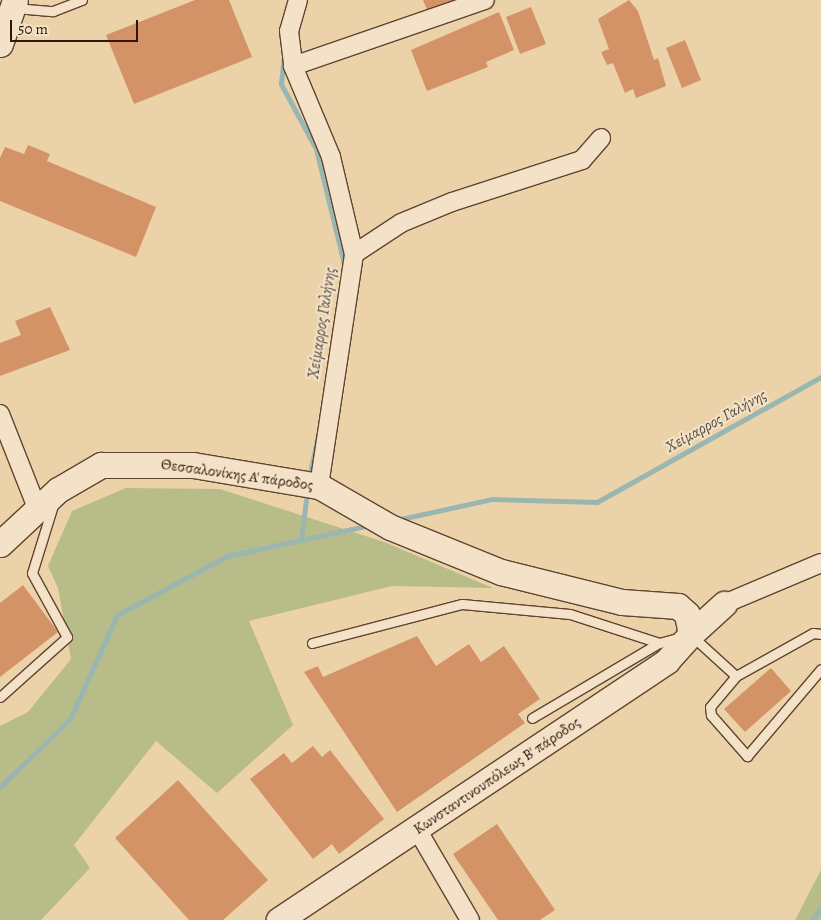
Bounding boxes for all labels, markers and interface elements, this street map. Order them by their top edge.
scale bar [12,10,140,42]
text: 50 m [18,19,48,39]
water label: Χείμαρρος Γαλήνης [304,266,340,380]
water label: Χείμαρρος Γαλήνης [662,385,770,457]
street label: Θεσσαλονίκης Α' πάροδος [160,455,314,495]
street label: Κωνσταντινουπόλεως Β' πάροδος [410,713,584,839]

